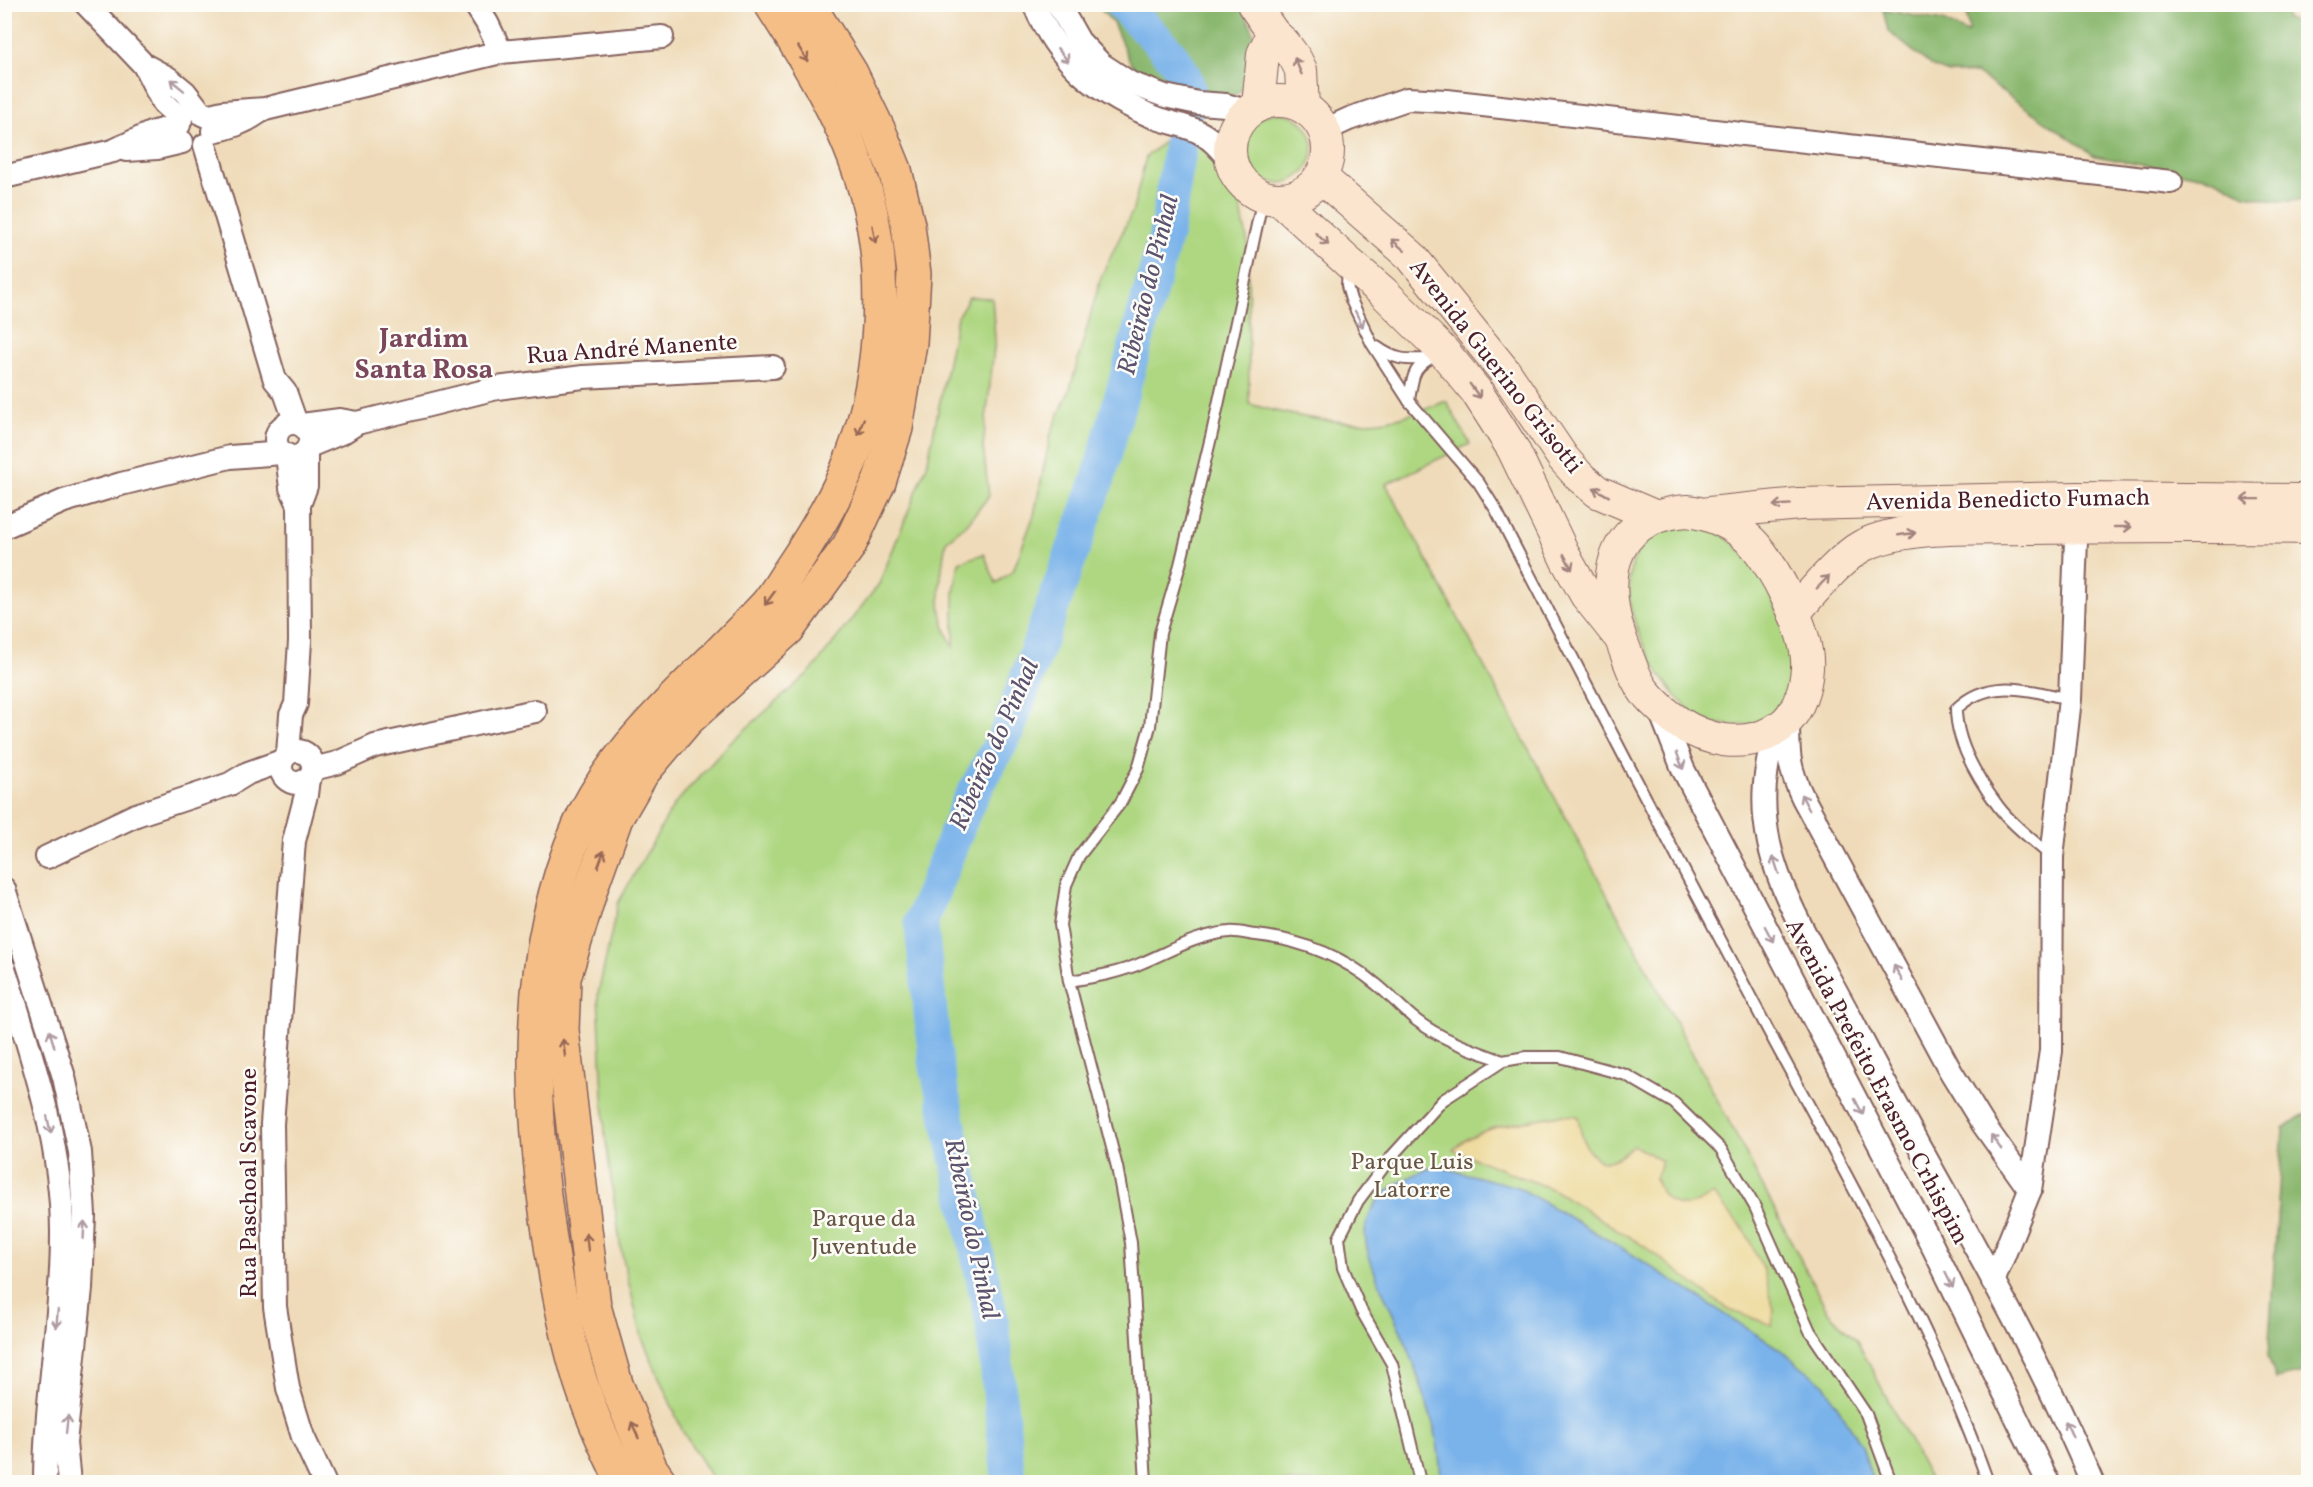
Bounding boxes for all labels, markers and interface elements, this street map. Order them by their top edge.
one-way arrow [797,45,809,62]
one-way arrow [1056,47,1069,63]
one-way arrow [1292,57,1303,76]
one-way arrow [169,79,185,92]
water label: Ribeirão do Pinhal [1109,191,1189,379]
one-way arrow [869,224,880,243]
one-way arrow [1314,232,1329,246]
one-way arrow [1391,238,1406,252]
street label: Avenida Guerino Grisotti [1400,252,1590,482]
one-way arrow [1354,310,1366,328]
district label: Jardim Santa Rosa [355,321,494,390]
street label: Rua André Manente [525,326,739,374]
one-way arrow [1468,383,1481,399]
one-way arrow [855,417,866,436]
street label: Avenida Benedicto Fumach [1866,482,2150,520]
one-way arrow [1593,486,1610,498]
one-way arrow [2241,493,2261,504]
one-way arrow [1773,500,1793,511]
one-way arrow [2112,521,2132,533]
one-way arrow [1896,528,1916,539]
one-way arrow [1562,553,1574,571]
one-way arrow [1816,575,1830,590]
one-way arrow [764,589,776,605]
water label: Ribeirão do Pinhal [941,653,1049,837]
one-way arrow [1675,751,1686,769]
one-way arrow [1799,794,1811,811]
one-way arrow [597,850,608,869]
one-way arrow [1770,856,1781,875]
street label: Avenida Prefeito Erasmo Crhispim [1775,913,1977,1251]
one-way arrow [1763,925,1775,942]
one-way arrow [1892,965,1903,983]
one-way arrow [46,1030,57,1049]
one-way arrow [558,1039,569,1059]
street label: Rua Paschoal Scavone [233,1068,267,1298]
one-way arrow [1853,1098,1865,1115]
one-way arrow [44,1115,55,1134]
one-way arrow [1990,1134,2002,1151]
water label: Ribeirão do Pinhal [934,1135,1008,1323]
park label: Parque Luis Latorre [1350,1146,1474,1208]
park label: Parque da Juventude [811,1203,917,1265]
one-way arrow [78,1221,89,1241]
one-way arrow [581,1233,592,1253]
one-way arrow [1943,1271,1955,1289]
one-way arrow [51,1309,62,1329]
one-way arrow [62,1415,73,1435]
one-way arrow [2063,1420,2075,1438]
one-way arrow [629,1421,640,1440]

